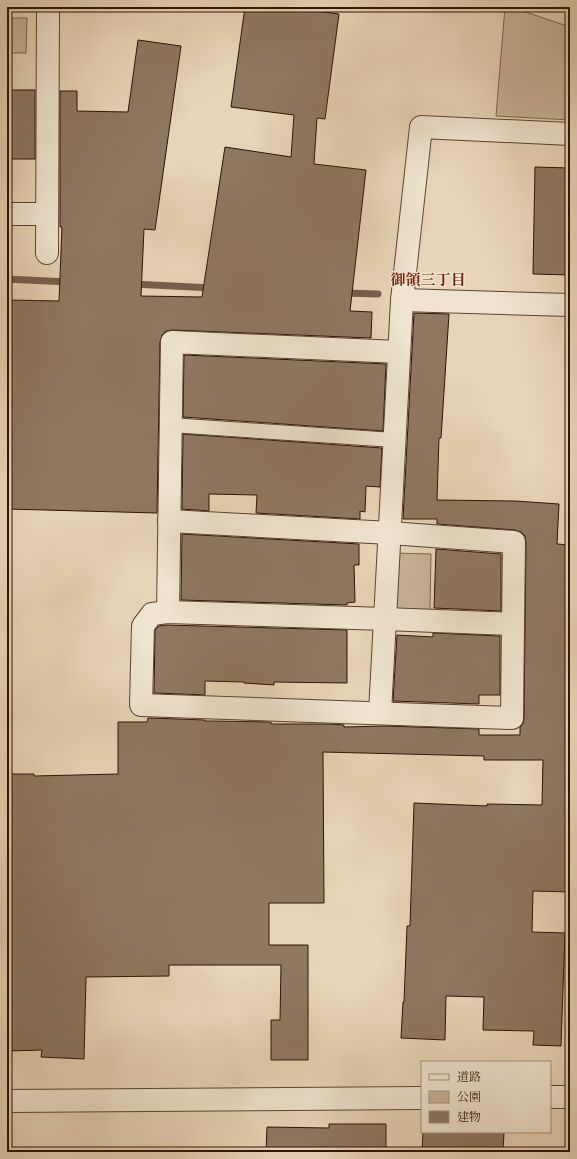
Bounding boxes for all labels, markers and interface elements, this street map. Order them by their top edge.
district label: 御領三丁目 [390,270,466,290]
legend [421,1061,551,1133]
text: 道路 [457,1069,481,1085]
text: 公園 [457,1089,481,1105]
text: 建物 [457,1109,481,1125]

